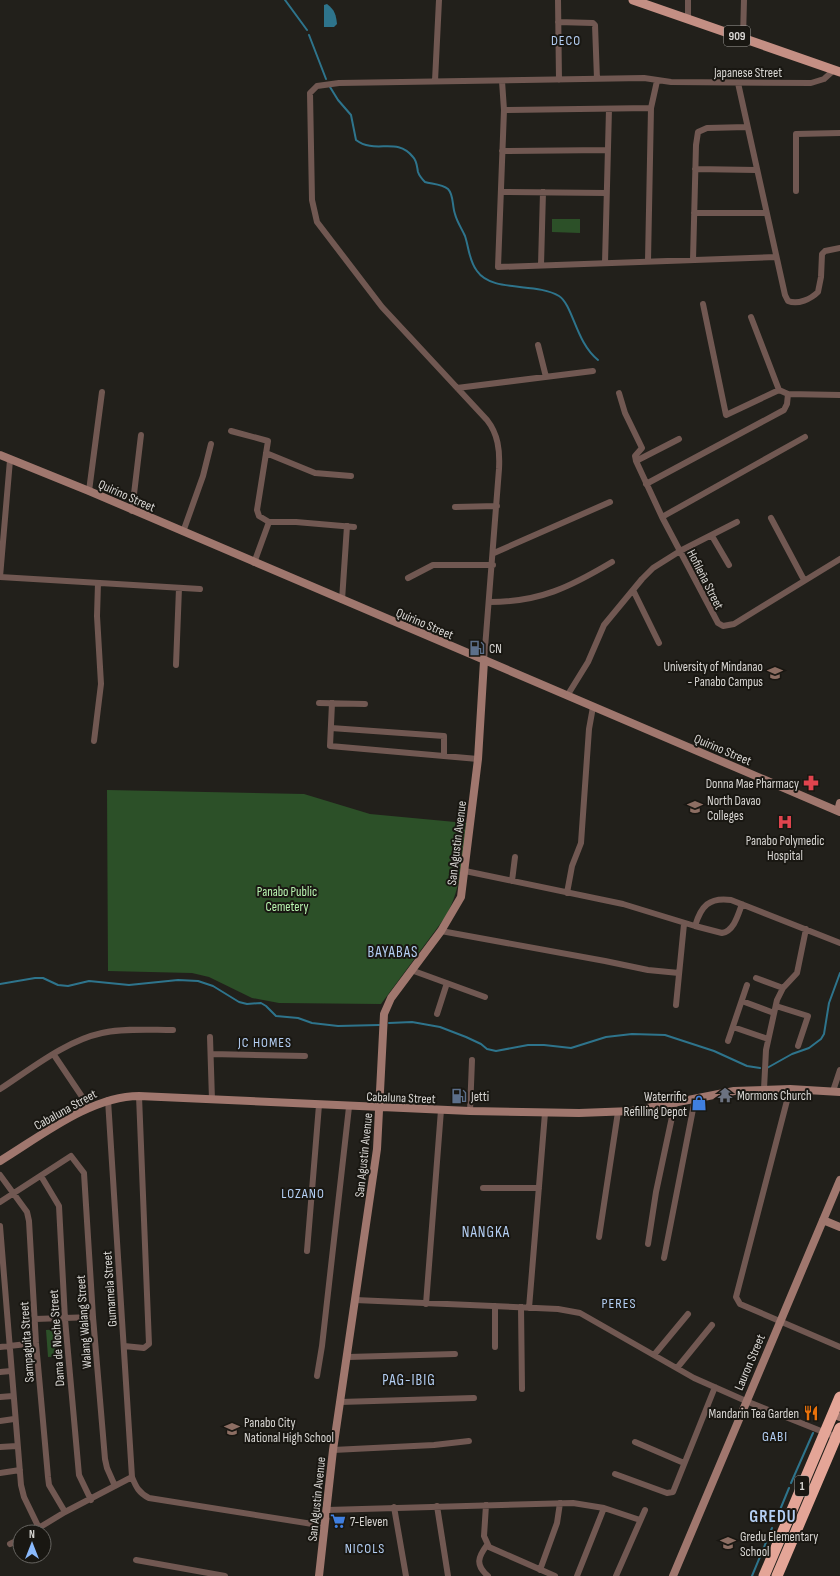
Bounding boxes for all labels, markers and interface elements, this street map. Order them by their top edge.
road number: 909 [724,26,750,46]
district label: DECO [551,32,581,49]
street label: Japanese Street [713,65,782,81]
street label: Quirino Street [96,476,158,516]
street label: Hofileña Street [683,547,727,612]
street label: Quirino Street [393,605,456,643]
fuel station icon: CN [468,639,486,657]
place label: CN [489,641,502,657]
place label: University of Mindanao - Panabo Campus [663,659,763,690]
school or university icon: University of Mindanao - Panabo Campus [766,664,784,682]
street label: Quirino Street [691,731,754,769]
pharmacy icon: Donna Mae Pharmacy [802,774,820,792]
place label: Donna Mae Pharmacy [706,776,799,792]
place label: North Davao Colleges [707,793,761,824]
school or university icon: North Davao Colleges [686,798,704,816]
street label: San Agustin Avenue [444,800,470,886]
hospital icon: Panabo Polymedic Hospital [776,813,794,831]
place label: Panabo Polymedic Hospital [746,833,824,864]
park label: Panabo Public Cemetery [257,884,317,915]
district label: BAYABAS [368,943,418,962]
district label: JC HOMES [237,1034,292,1051]
street label: Cabaluna Street [31,1086,100,1134]
temple icon: Mormons Church [716,1086,734,1104]
fuel station icon: Jetti [450,1087,468,1105]
place label: Mormons Church [737,1088,811,1104]
street label: Cabaluna Street [366,1089,436,1107]
place label: Jetti [470,1089,489,1105]
place label: Waterrific Refilling Depot [624,1089,687,1120]
shop icon: Waterrific Refilling Depot [690,1094,708,1112]
street label: San Agustin Avenue [352,1112,376,1198]
district label: LOZANO [281,1185,325,1202]
district label: NANGKA [462,1223,510,1242]
street label: Gumamela Street [99,1251,121,1327]
street label: Walang Walang Street [73,1274,95,1369]
street label: Dama de Noche Street [46,1289,68,1387]
district label: PERES [602,1295,636,1312]
street label: Sampaguita Street [16,1301,38,1383]
street label: Lauron Street [731,1332,769,1393]
district label: PAG-IBIG [382,1371,436,1390]
restaurant icon: Mandarin Tea Garden [802,1404,820,1422]
place label: Mandarin Tea Garden [709,1406,799,1422]
place label: Panabo City National High School [244,1415,334,1446]
school or university icon: Panabo City National High School [223,1420,241,1438]
district label: GABI [762,1428,788,1445]
street label: San Agustin Avenue [305,1456,329,1542]
road number: 1 [795,1476,809,1496]
district label: GREDU [749,1507,797,1527]
supermarket icon: 7-Eleven [329,1512,347,1530]
place label: 7-Eleven [350,1514,388,1530]
north arrow [12,1524,52,1564]
text: N [29,1528,35,1541]
place label: Gredu Elementary School [740,1529,818,1560]
school or university icon: Gredu Elementary School [719,1534,737,1552]
district label: NICOLS [345,1540,385,1557]

